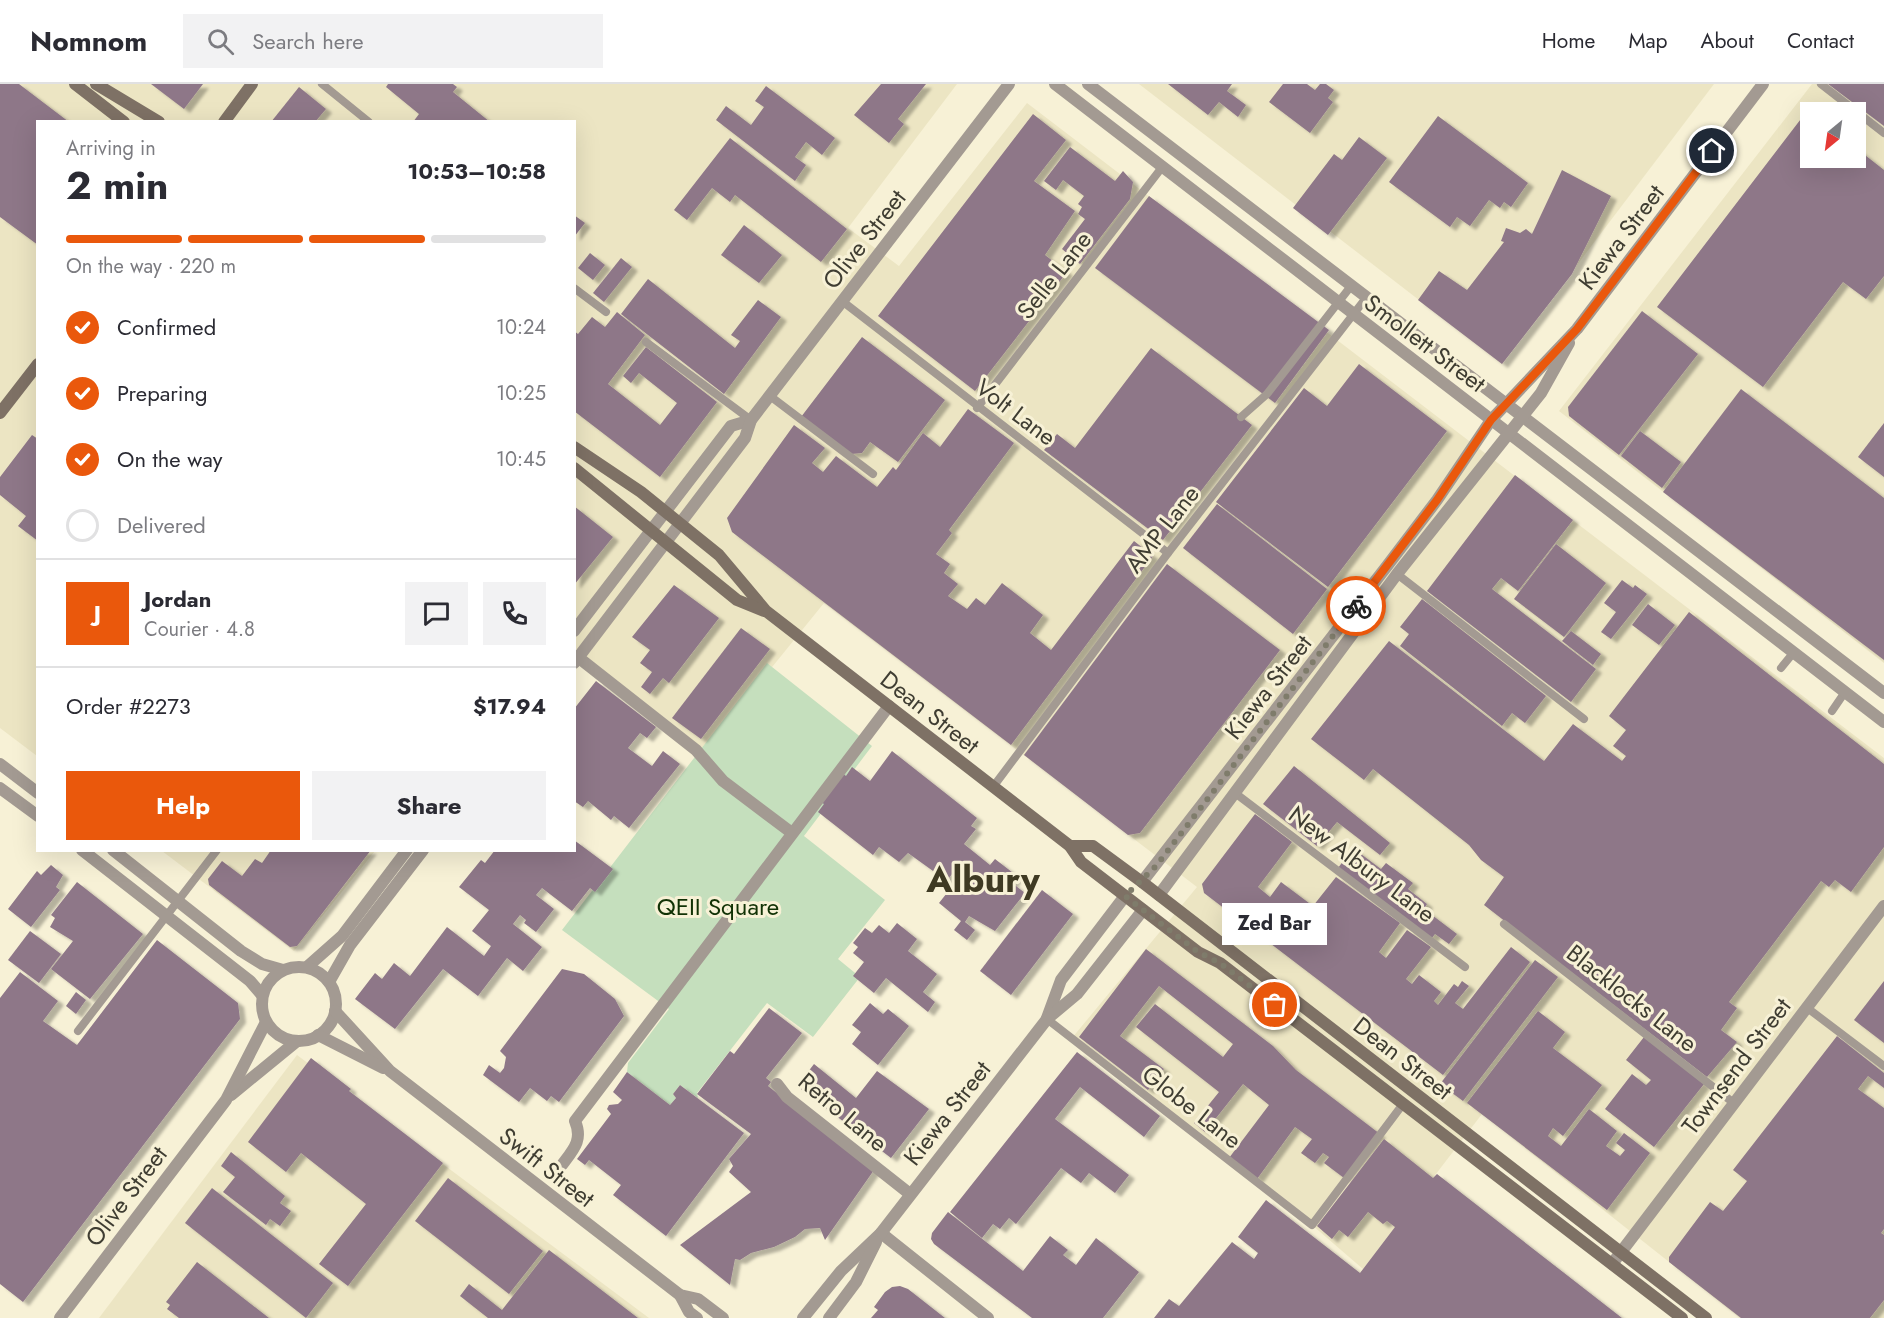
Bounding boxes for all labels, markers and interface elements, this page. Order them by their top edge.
search box [183,14,603,68]
text: Nomnom [30,21,147,62]
icon: search [204,25,237,58]
text: Search here [252,25,364,57]
text: Home [1542,26,1595,56]
text: Map [1628,26,1668,56]
text: About [1701,26,1754,56]
text: Contact [1787,26,1854,56]
north arrow [1800,102,1866,168]
map controls [1800,102,1866,168]
pin [1686,125,1737,176]
text: Arriving in [66,134,156,163]
icon: home [1695,134,1728,167]
text: 10:53–10:58 [407,155,546,187]
text: 2 min [66,157,168,214]
street label: Kiewa Street [1570,177,1672,297]
street label: Olive Street [814,182,914,296]
street label: Selle Lane [1008,223,1100,327]
text: On the way · 220 m [66,252,236,281]
street label: Smollett Street [1357,286,1493,401]
icon: check [66,311,99,344]
text: Confirmed [117,311,216,343]
text: 10:24 [496,313,546,342]
street label: Volt Lane [968,370,1064,454]
icon: check [66,377,99,410]
text: Preparing [117,377,208,409]
text: 10:25 [496,379,546,408]
icon: check [66,443,99,476]
text: On the way [117,443,222,475]
text: 10:45 [496,445,546,474]
street label: AMP Lane [1117,478,1207,580]
text: Delivered [117,509,206,541]
courier [1326,576,1386,636]
button: chat [405,582,468,645]
button: phone [483,582,546,645]
text: Jordan [144,583,211,615]
icon: bike [1340,590,1373,623]
text: J [94,597,101,629]
text: Courier · 4.8 [144,615,255,644]
street label: Kiewa Street [1216,627,1320,747]
street label: Dean Street [873,662,987,762]
text: Order #2273 [66,690,191,722]
text: $17.94 [473,690,546,722]
button: Help [66,771,300,840]
button: Share [312,771,546,840]
street label: New Albury Lane [1281,797,1443,931]
district label: Albury [925,853,1041,905]
park label: QEII Square [657,889,779,924]
callout: Zed Bar [1222,903,1328,945]
text: Zed Bar [1238,909,1311,938]
street label: Blacklocks Lane [1559,936,1705,1060]
pin [1249,979,1300,1030]
icon: bag [1258,988,1291,1021]
street label: Townsend Street [1673,990,1799,1142]
street label: Dean Street [1346,1008,1460,1108]
street label: Kiewa Street [895,1053,999,1173]
street label: Globe Lane [1135,1057,1249,1157]
street label: Retro Lane [791,1064,895,1160]
street label: Swift Street [492,1118,602,1216]
street label: Olive Street [77,1138,176,1254]

